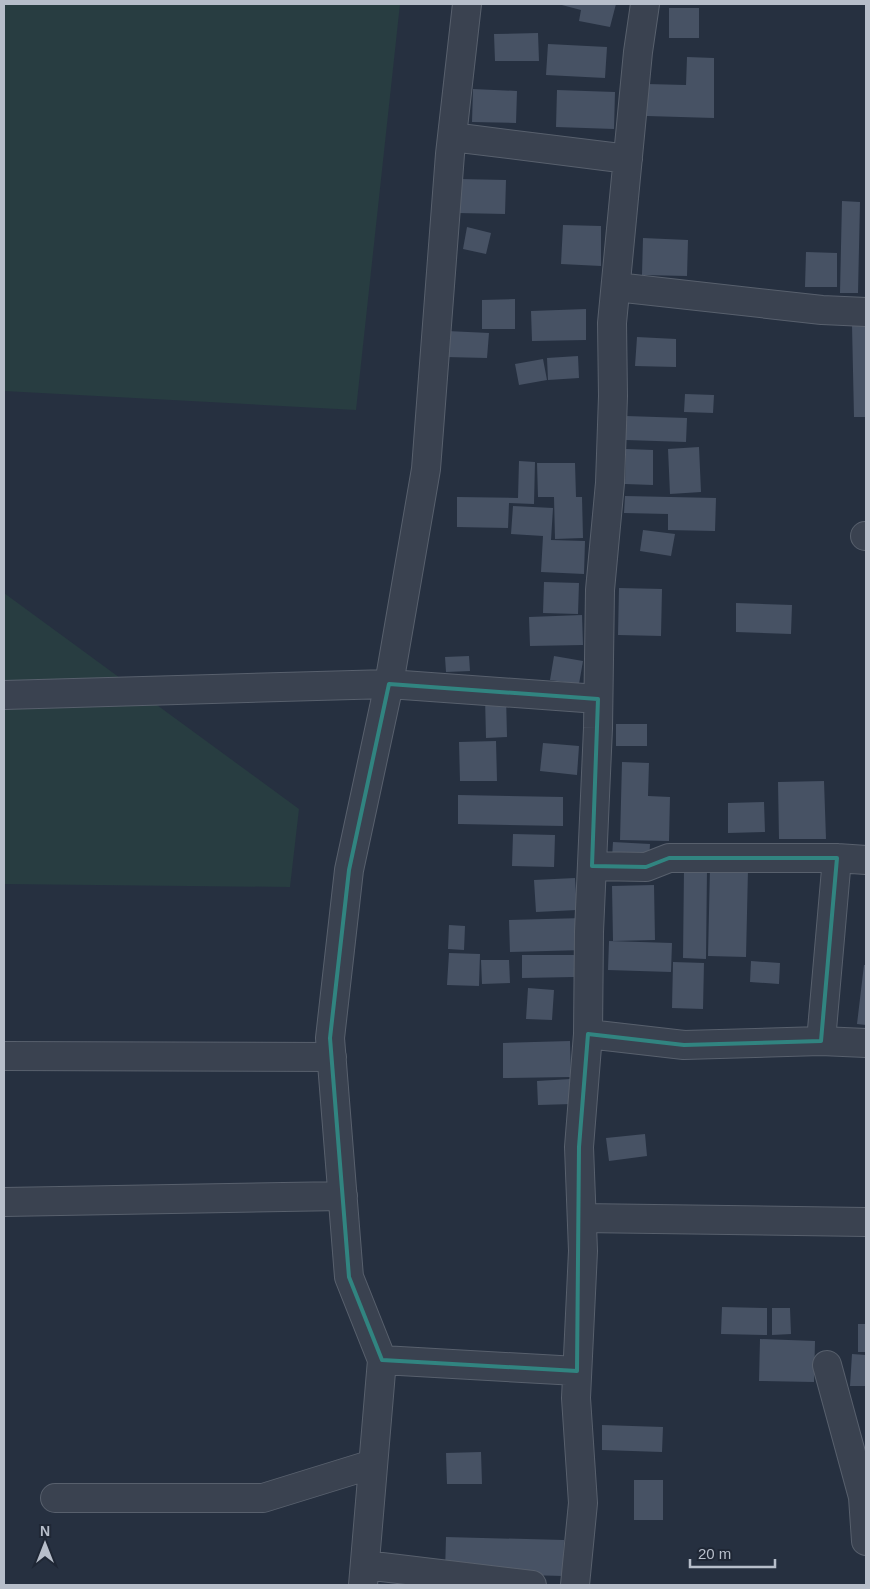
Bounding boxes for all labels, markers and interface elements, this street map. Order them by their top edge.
north arrow [20,1519,70,1569]
text: N [40,1523,50,1539]
scale bar [690,1536,775,1568]
text: 20 m [698,1545,731,1562]

